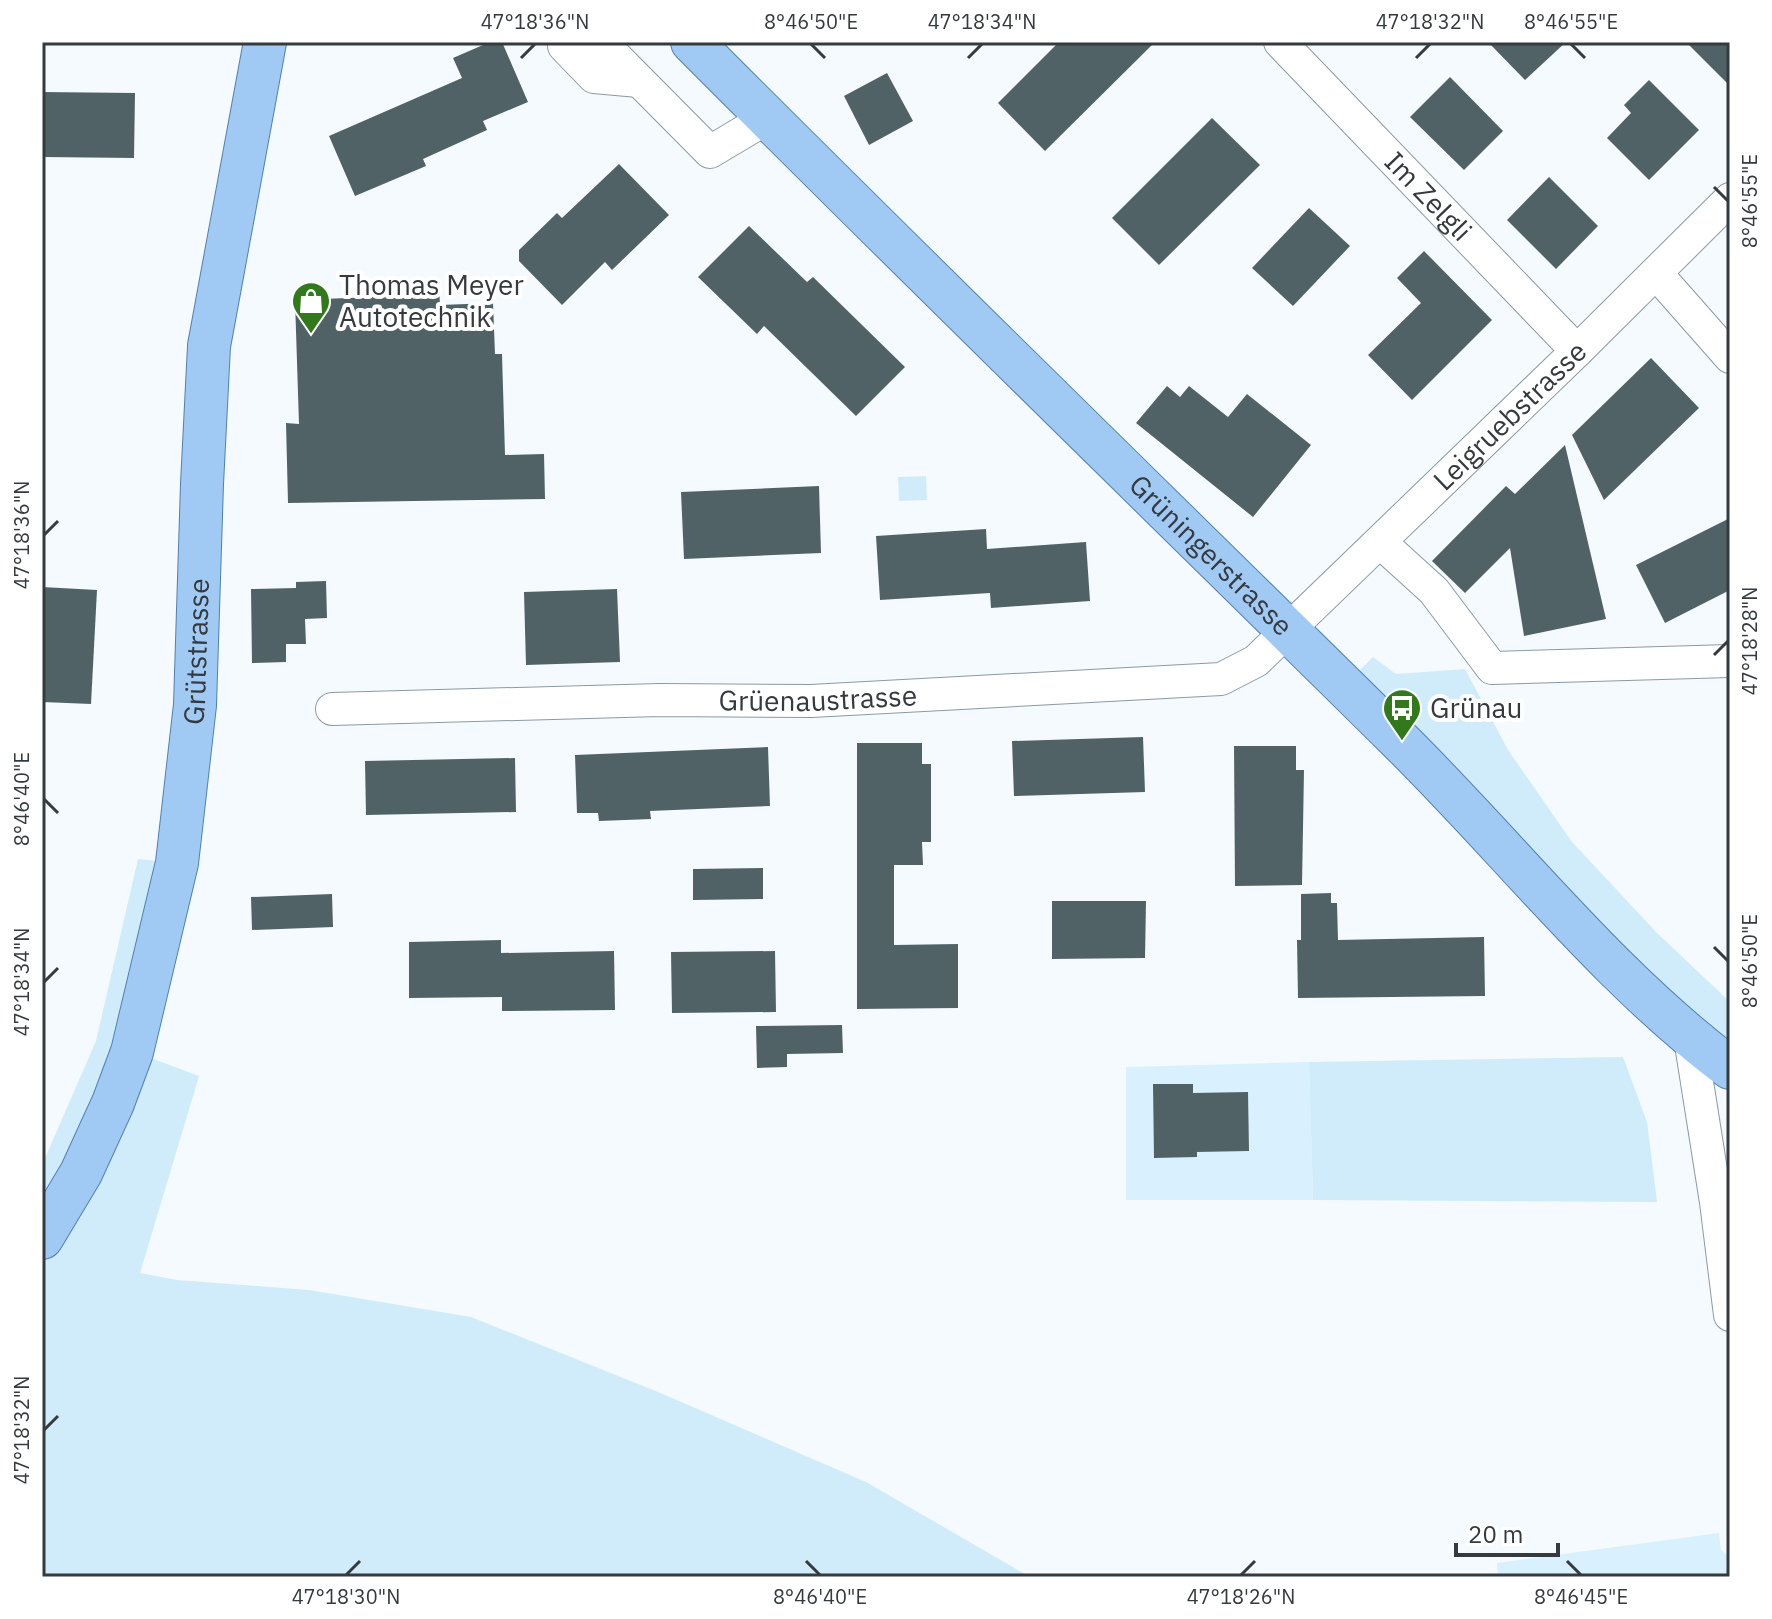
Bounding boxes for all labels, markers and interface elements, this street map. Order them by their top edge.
text: 47°18'36"N [481,8,589,35]
text: 8°46'50"E [764,8,858,35]
text: 47°18'34"N [928,8,1036,35]
text: 47°18'32"N [1376,8,1484,35]
text: 8°46'55"E [1524,8,1618,35]
street label: Im Zelgli [1377,143,1480,249]
text: 8°46'55"E [1736,154,1763,248]
place label: Thomas Meyer Autotechnik [339,266,524,335]
shop icon: Thomas Meyer Autotechnik [290,280,332,335]
street label: Leigruebstrasse [1425,333,1594,498]
street label: Grüningerstrasse [1122,466,1301,644]
text: 47°18'36"N [8,481,35,589]
street label: Grütstrasse [174,578,217,727]
text: 47°18'28"N [1736,587,1763,695]
street label: Grüenaustrasse [718,676,918,719]
bus stop icon: Grünau [1381,687,1423,742]
place label: Grünau [1430,689,1522,726]
text: 8°46'40"E [8,752,35,846]
text: 8°46'50"E [1736,914,1763,1008]
text: 47°18'34"N [8,928,35,1036]
text: 47°18'32"N [8,1376,35,1484]
scale bar [1456,1507,1558,1557]
text: 20 m [1468,1518,1523,1550]
text: 47°18'30"N [292,1583,400,1610]
text: 8°46'40"E [773,1583,867,1610]
text: 47°18'26"N [1187,1583,1295,1610]
text: 8°46'45"E [1534,1583,1628,1610]

